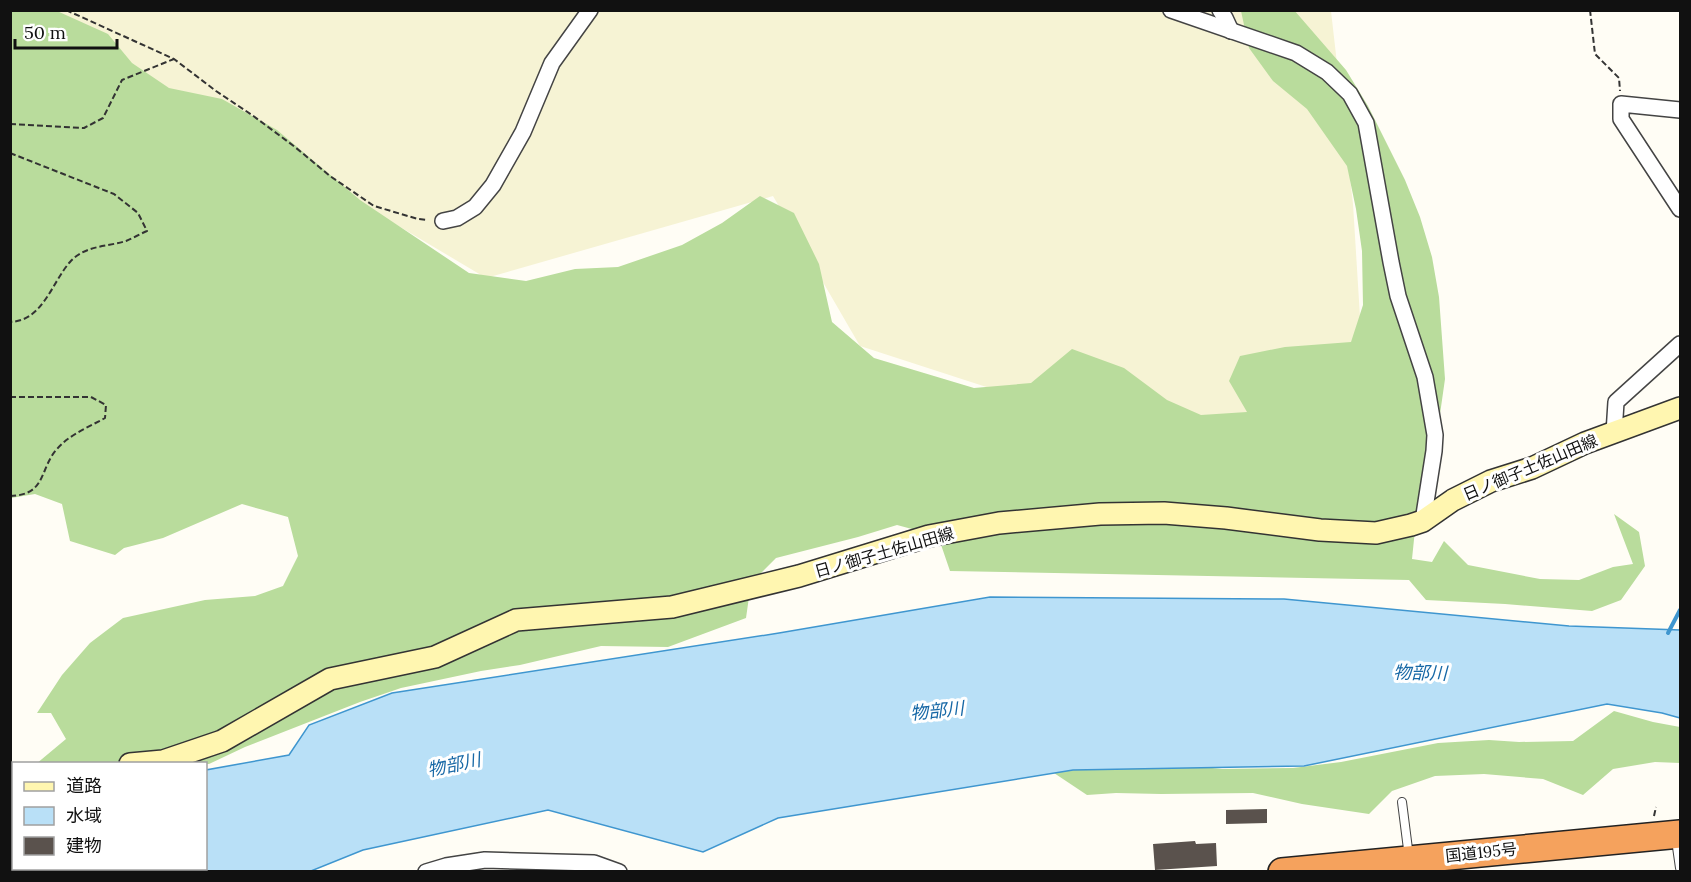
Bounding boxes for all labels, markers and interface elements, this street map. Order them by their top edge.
scale bar [15,12,117,50]
text: 50 m [24,21,66,44]
street label: 日ノ御子土佐山田線 [1460,430,1600,504]
street label: 日ノ御子土佐山田線 [812,523,956,581]
water label: 物部川 [1393,661,1449,685]
water label: 物部川 [909,696,967,725]
water label: 物部川 [425,747,485,781]
legend [12,762,207,870]
text: 道路 [66,774,102,797]
text: 水域 [66,804,102,827]
text: 建物 [66,834,102,857]
street label: 国道195号 [1444,838,1518,866]

